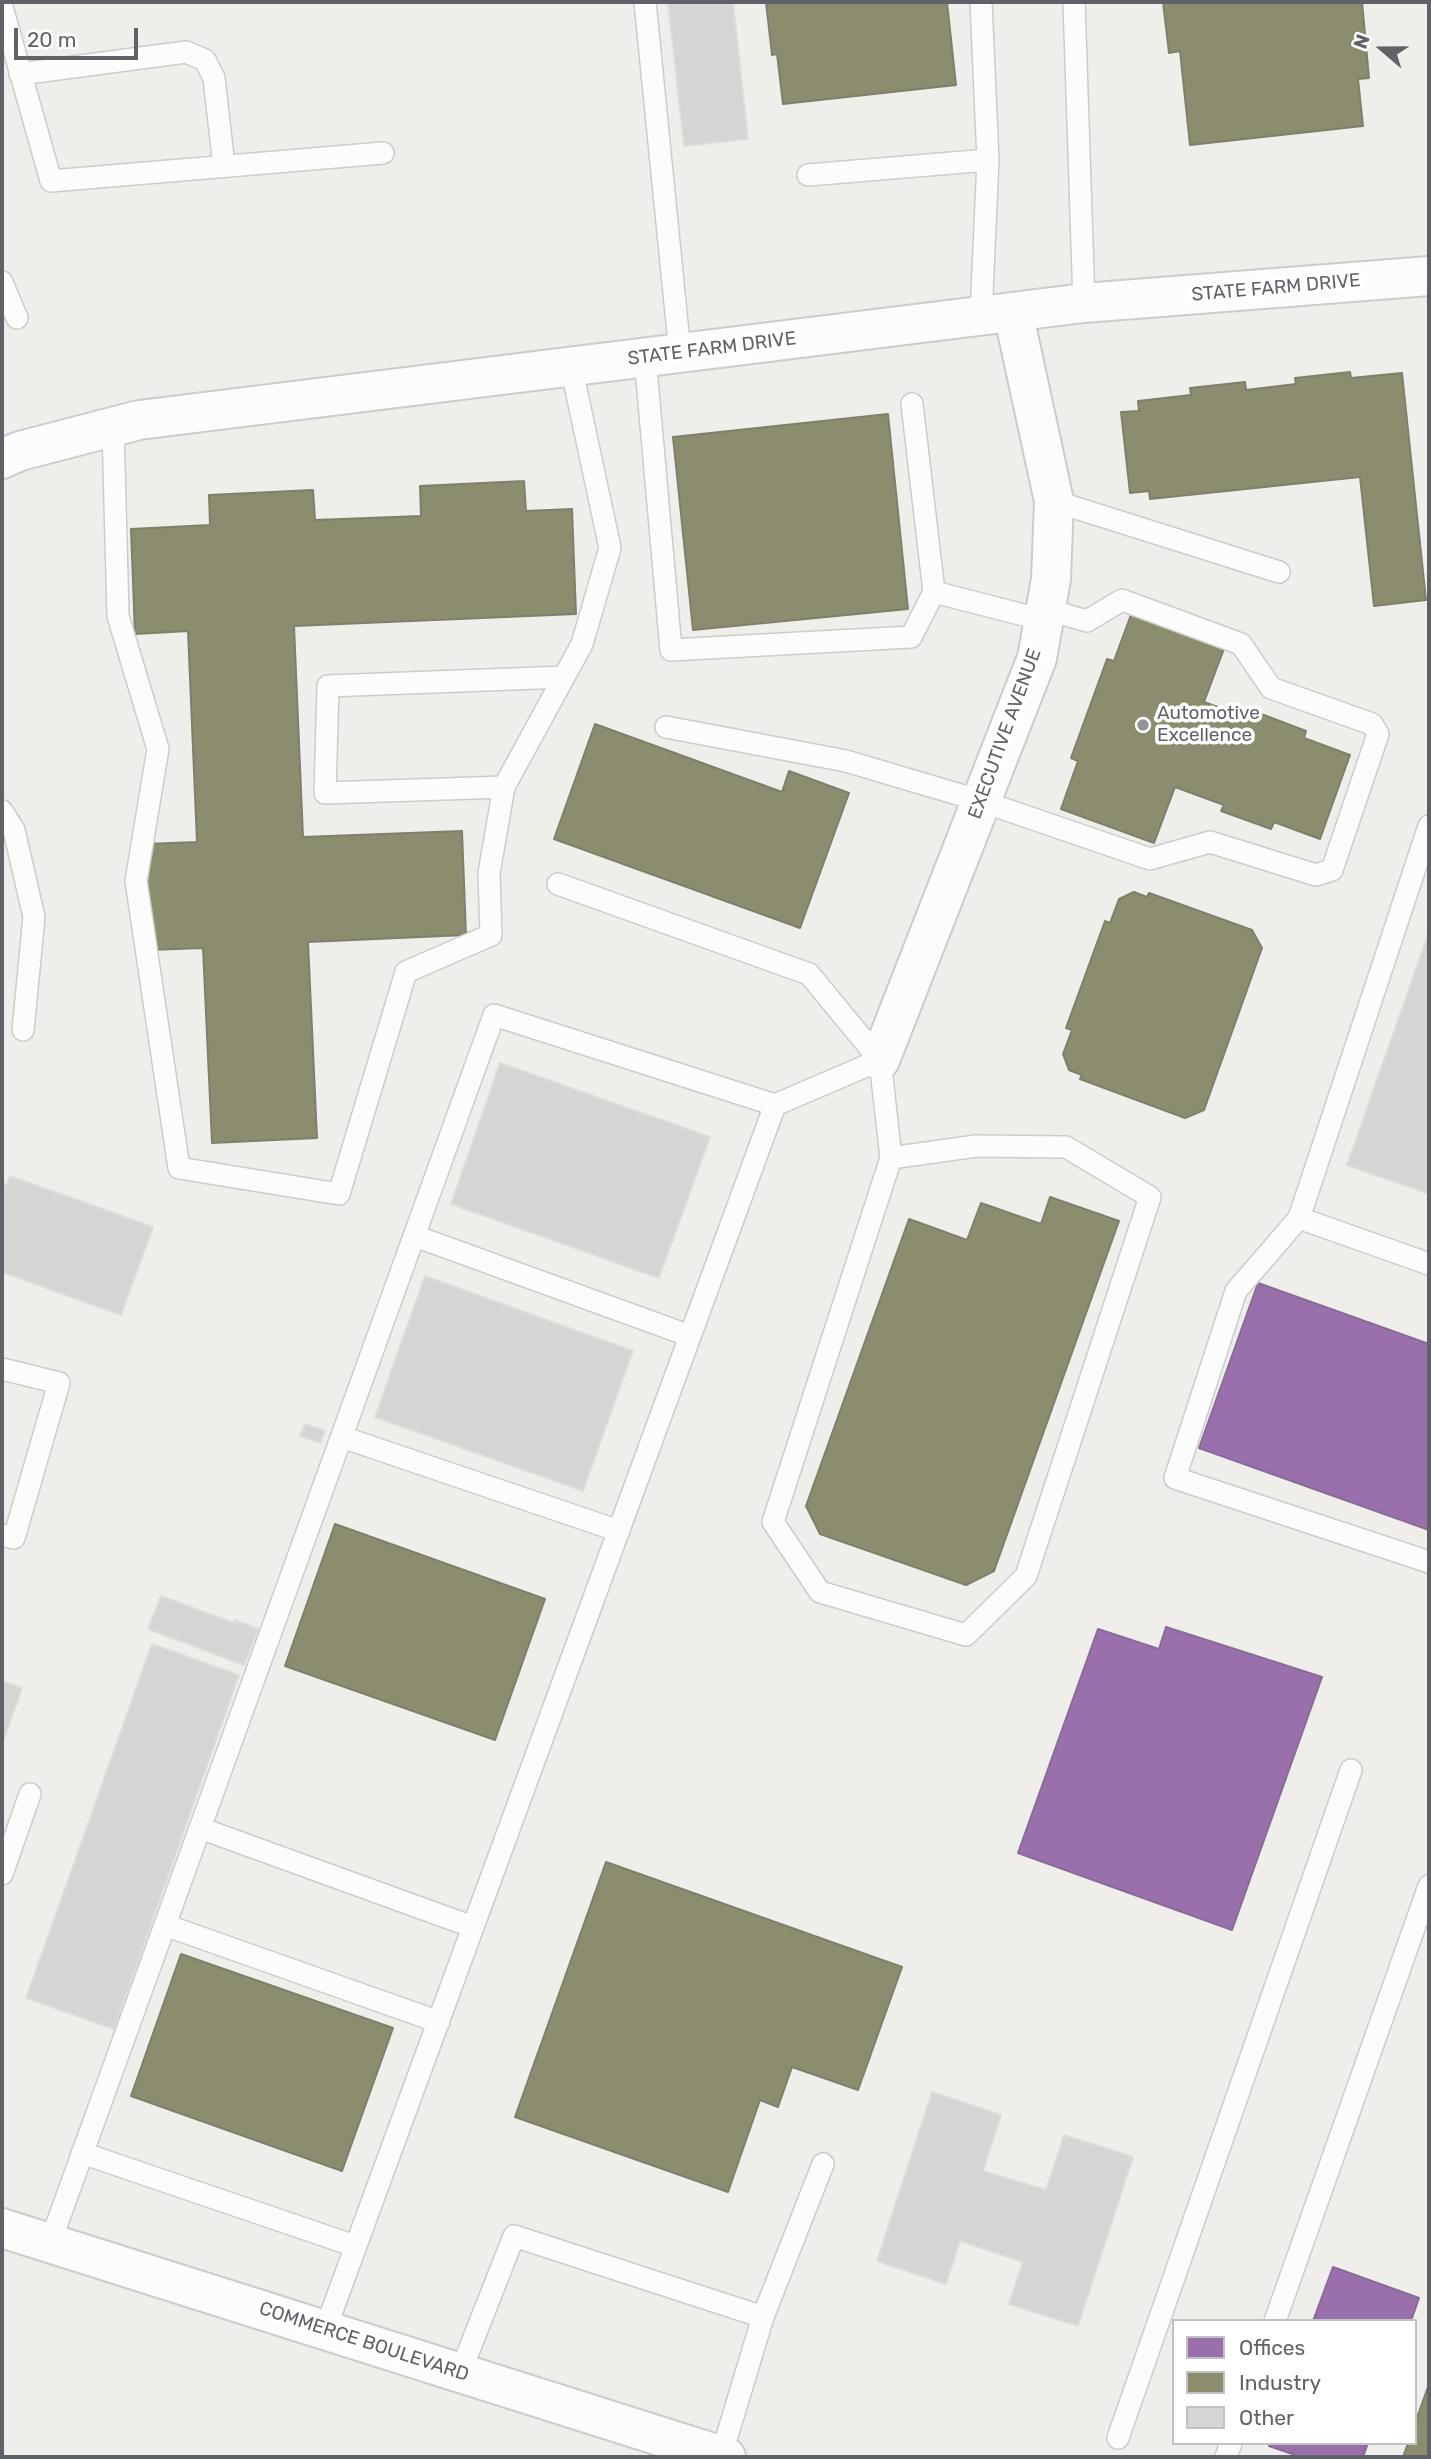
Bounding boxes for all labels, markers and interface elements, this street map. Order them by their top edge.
scale bar [18,14,142,58]
north arrow [1347,14,1417,84]
text: 20 m [27,27,76,52]
text: N [1349,31,1375,52]
street label: STATE FARM DRIVE [1191,269,1361,307]
street label: STATE FARM DRIVE [626,327,798,371]
street label: EXECUTIVE AVENUE [964,646,1046,822]
place label: Automotive Excellence [1157,703,1260,747]
marker: Automotive Excellence [1135,717,1151,733]
street label: COMMERCE BOULEVARD [256,2297,472,2387]
legend [1172,2319,1417,2445]
text: Offices [1239,2335,1305,2360]
text: Industry [1239,2370,1321,2395]
text: Other [1239,2405,1294,2430]

